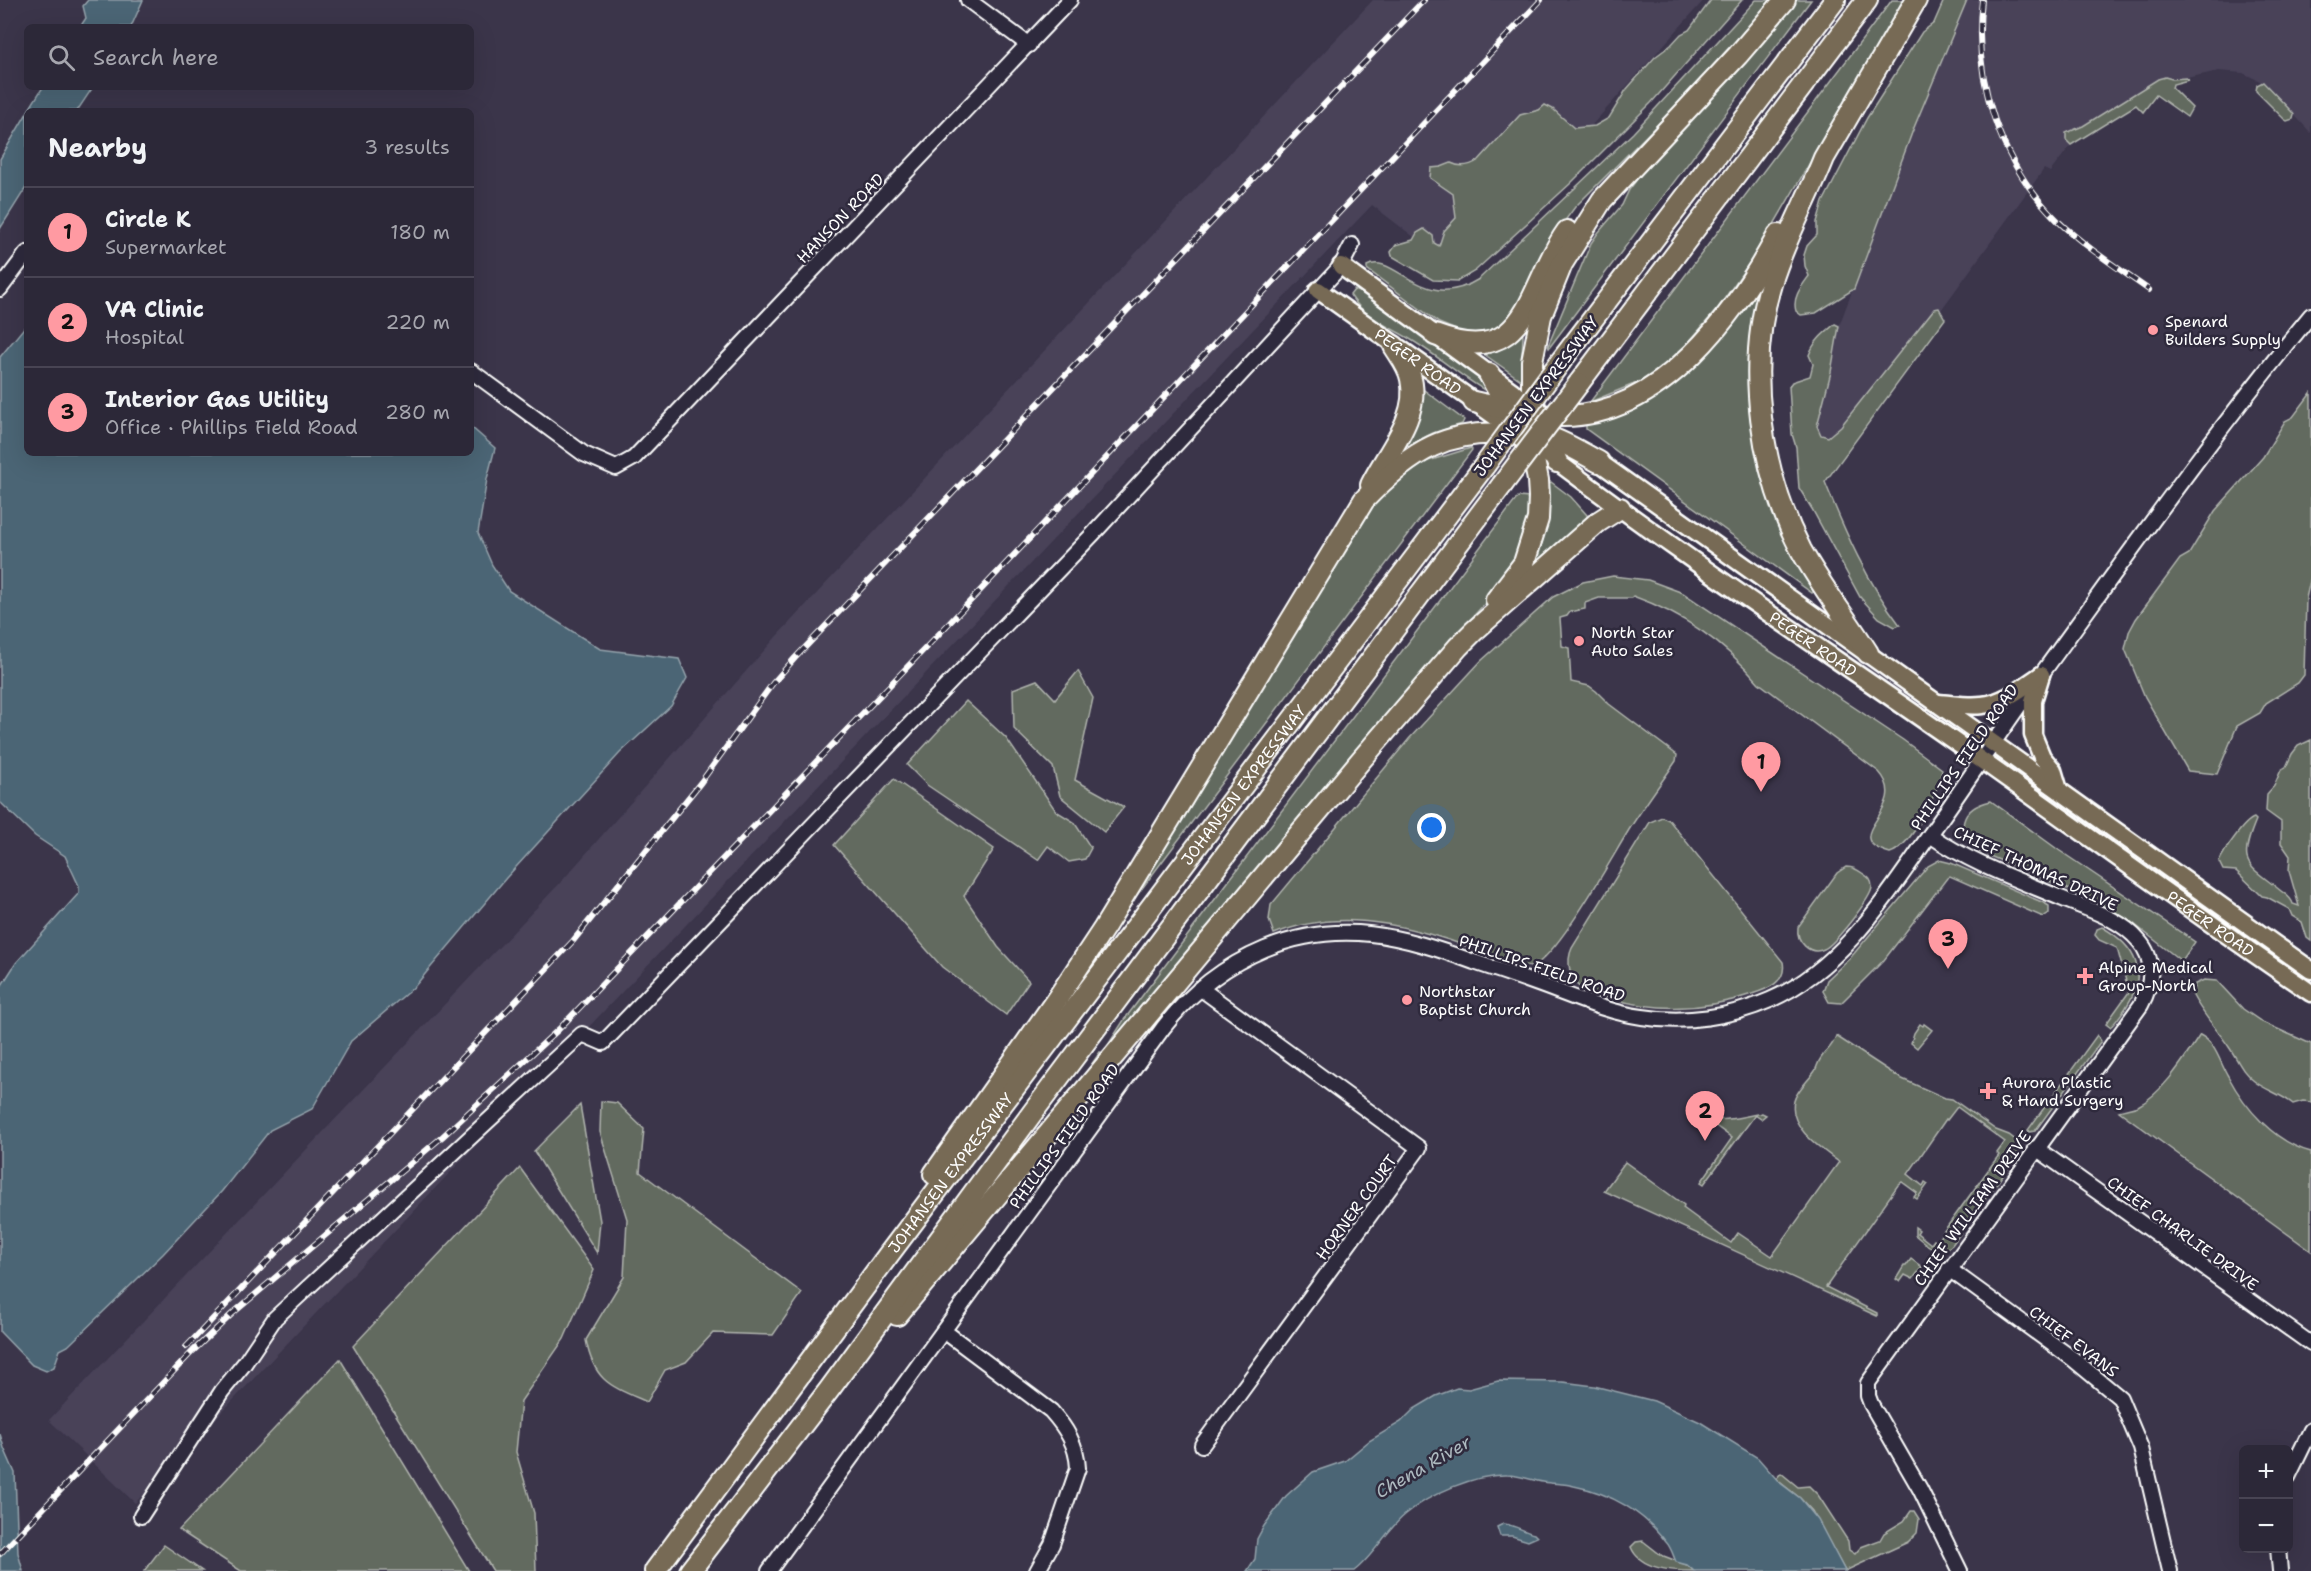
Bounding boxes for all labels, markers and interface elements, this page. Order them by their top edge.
search box [24,24,474,90]
icon: search [45,41,78,74]
text: Search here [93,43,219,72]
text: Nearby [48,130,147,165]
text: 3 results [364,134,450,160]
street label: HANSON ROAD [792,169,889,268]
text: Circle K [105,205,191,234]
text: 1 [63,219,72,245]
text: 180 m [390,219,450,245]
text: Supermarket [105,234,227,260]
text: VA Clinic [105,295,204,324]
text: 2 [61,309,75,335]
text: 220 m [386,309,450,335]
place label: Spenard Builders Supply [2165,311,2281,350]
street label: JOHANSEN EXPRESSWAY [1469,312,1604,481]
marker: Spenard Builders Supply [2146,323,2160,337]
text: Hospital [105,324,184,350]
street label: PEGER ROAD [1370,324,1465,400]
text: Interior Gas Utility [105,385,329,414]
text: 3 [61,399,75,425]
text: 280 m [385,399,450,425]
text: Office · Phillips Field Road [105,414,358,440]
street label: PEGER ROAD [1765,607,1861,682]
place label: North Star Auto Sales [1591,622,1674,661]
marker: North Star Auto Sales [1572,634,1586,648]
street label: PHILLIPS FIELD ROAD [1906,680,2023,835]
street label: JOHANSEN EXPRESSWAY [1176,700,1311,870]
pin: 1 [1742,742,1780,792]
your location [1417,813,1446,842]
street label: CHIEF THOMAS DRIVE [1950,821,2121,916]
street label: PEGER ROAD [2163,886,2258,962]
pin: 3 [1928,920,1968,969]
street label: PHILLIPS FIELD ROAD [1456,930,1628,1007]
place label: Alpine Medical Group-North [2098,957,2213,996]
marker: Alpine Medical Group-North [2076,967,2094,985]
place label: Northstar Baptist Church [1419,981,1531,1020]
marker: Northstar Baptist Church [1400,993,1414,1007]
street label: PHILLIPS FIELD ROAD [1005,1060,1124,1213]
place label: Aurora Plastic & Hand Surgery [2002,1072,2124,1111]
marker: Aurora Plastic & Hand Surgery [1979,1082,1997,1100]
street label: JOHANSEN EXPRESSWAY [884,1088,1018,1257]
pin: 2 [1686,1092,1724,1141]
street label: CHIEF WILLIAM DRIVE [1909,1126,2036,1290]
street label: HORNER COURT [1311,1150,1402,1264]
street label: CHIEF CHARLIE DRIVE [2103,1171,2262,1295]
street label: CHIEF EVANS [2025,1301,2123,1382]
water label: Chena River [1371,1430,1475,1504]
map controls [2239,1445,2293,1553]
button: + [2239,1445,2293,1499]
button: − [2239,1499,2293,1553]

